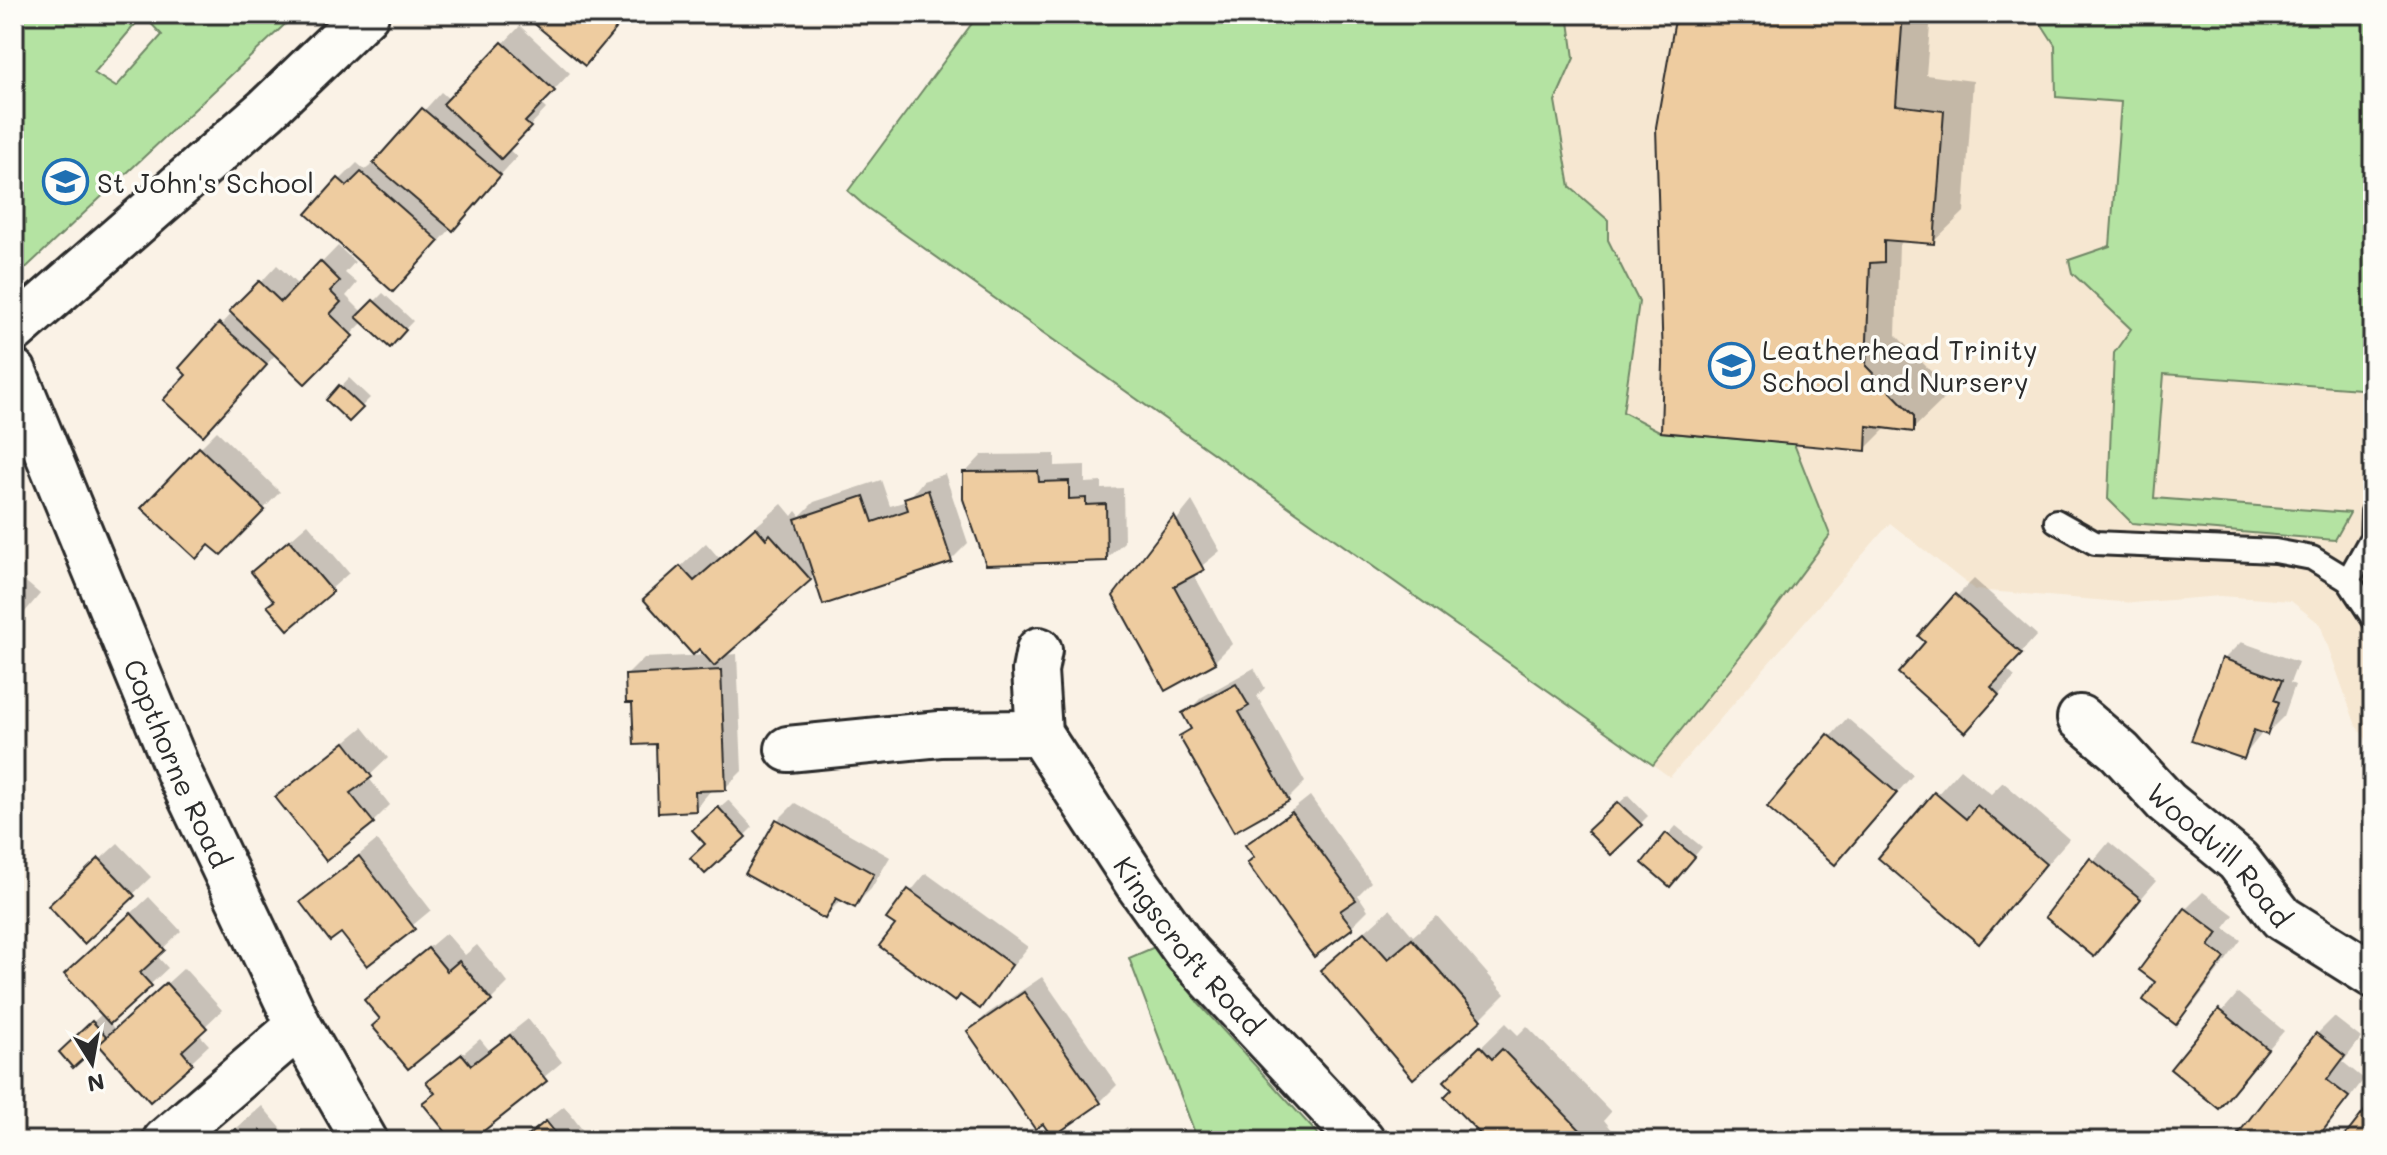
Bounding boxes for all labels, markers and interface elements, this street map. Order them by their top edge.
school or university icon: St John's School [42,158,90,206]
place label: St John's School [97,164,314,200]
place label: Leatherhead Trinity School and Nursery [1762,331,2038,399]
school or university icon: Leatherhead Trinity School and Nursery [1707,341,1755,389]
street label: Copthorne Road [116,653,239,873]
street label: Woodvill Road [2139,775,2300,934]
street label: Kingscroft Road [1106,849,1272,1042]
north arrow [52,1023,132,1103]
text: N [85,1067,107,1099]

